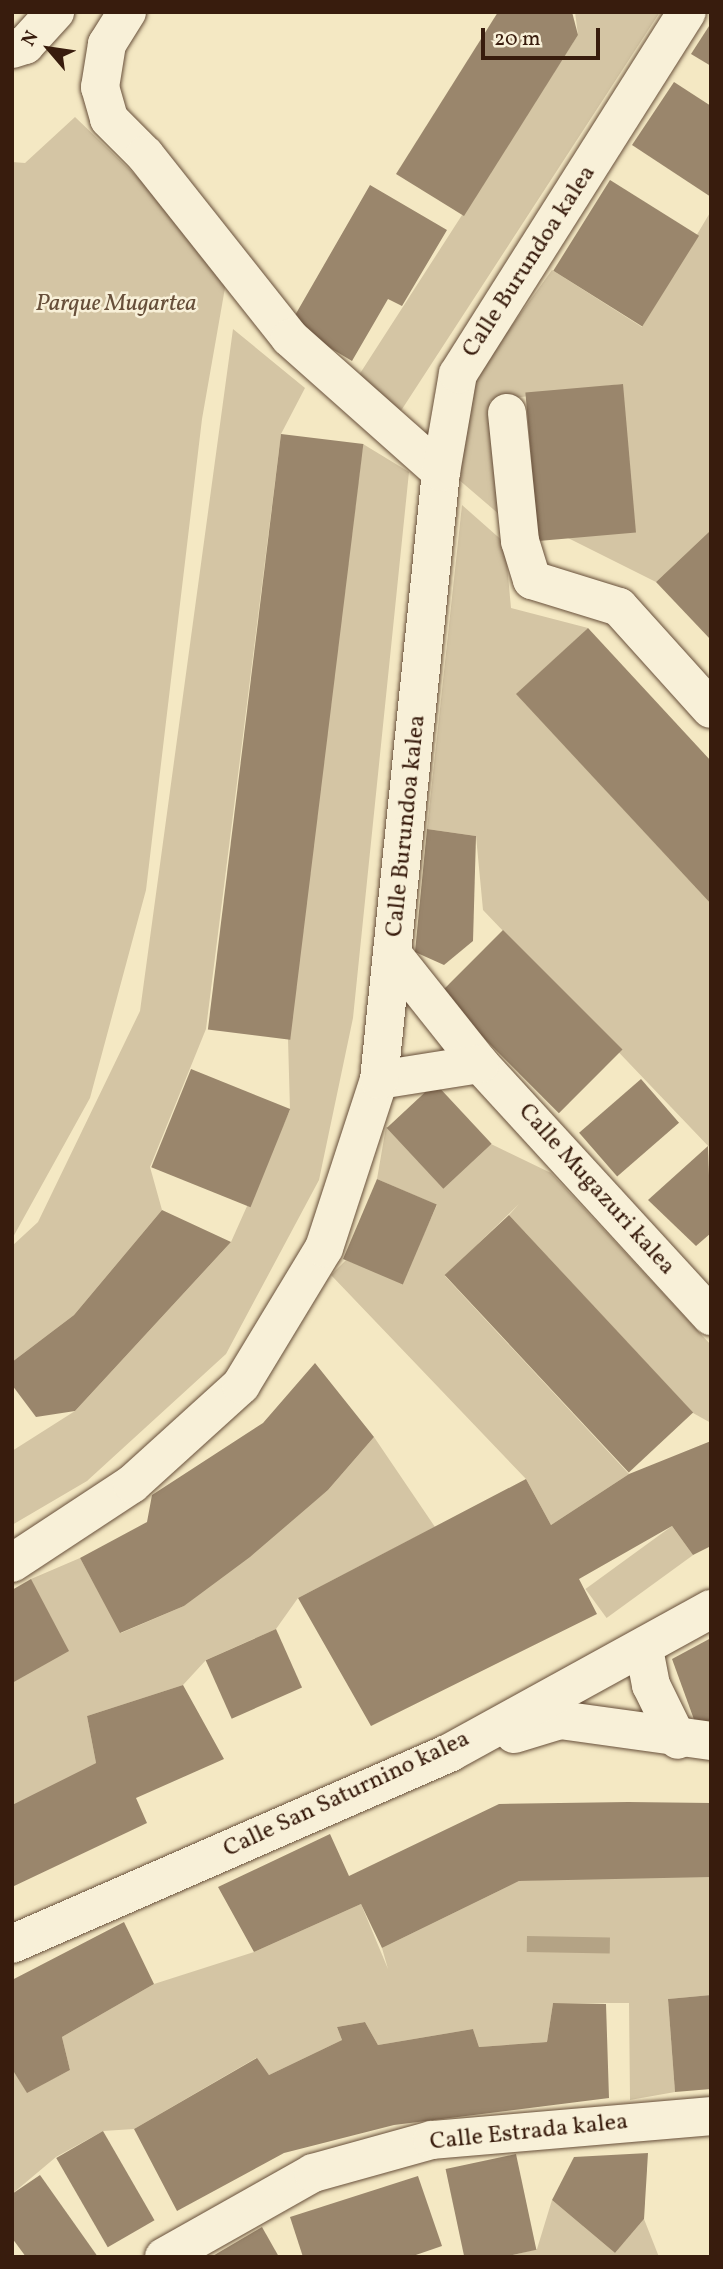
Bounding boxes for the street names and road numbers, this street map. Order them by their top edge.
street label: Calle Burundoa kalea [457,161,603,363]
street label: Calle Burundoa kalea [381,714,433,938]
street label: Calle Mugazuri kalea [511,1098,681,1282]
street label: Calle San Saturnino kalea [219,1725,475,1865]
street label: Calle Estrada kalea [428,2108,630,2158]

